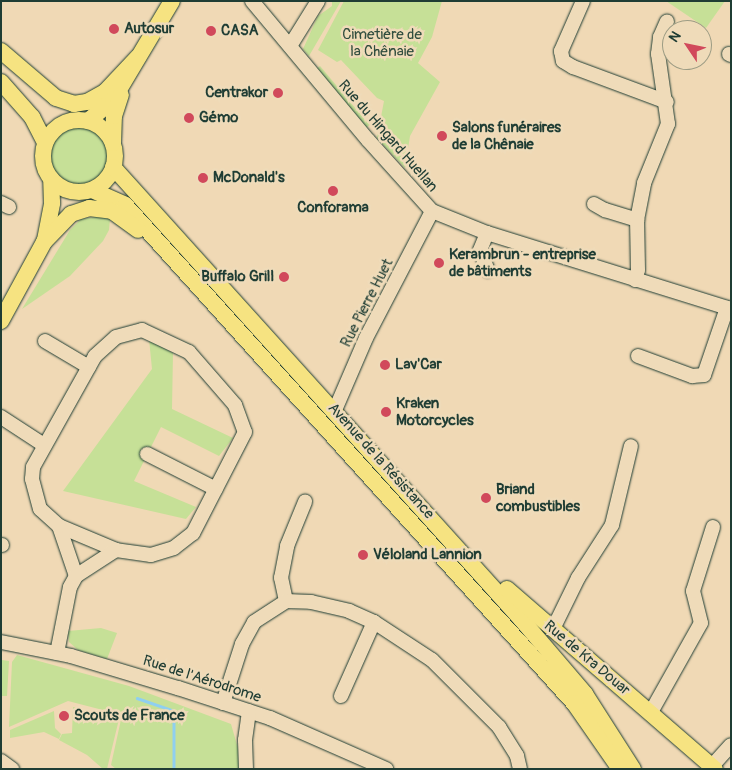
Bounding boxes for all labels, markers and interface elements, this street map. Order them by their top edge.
place label: Autosur [124,20,174,38]
north arrow [662,20,712,70]
place label: CASA [221,22,258,40]
marker: Autosur [108,23,120,35]
marker: CASA [205,25,217,37]
park label: Cimetière de la Chênaie [342,25,422,60]
text: N [665,28,685,46]
street label: Rue du Hingard Huellan [335,76,441,196]
place label: Centrakor [205,84,268,102]
marker: Centrakor [272,87,284,99]
place label: Gémo [199,109,238,127]
marker: Gémo [183,112,195,124]
place label: Salons funéraires de la Chênaie [452,118,561,153]
marker: Salons funéraires de la Chênaie [436,130,448,142]
place label: McDonald's [213,169,285,187]
marker: McDonald's [197,172,209,184]
marker: Conforama [327,185,339,197]
place label: Conforama [297,199,369,217]
place label: Kerambrun - entreprise de bâtiments [449,245,596,280]
street label: Rue Pierre Huet [337,256,397,350]
marker: Kerambrun - entreprise de bâtiments [433,257,445,269]
place label: Buffalo Grill [201,268,274,286]
marker: Buffalo Grill [278,271,290,283]
place label: Lav'Car [395,356,442,374]
marker: Lav'Car [379,359,391,371]
place label: Kraken Motorcycles [396,394,474,429]
street label: Avenue de la Résistance [324,399,438,523]
marker: Kraken Motorcycles [380,406,392,418]
place label: Briand combustibles [496,480,580,515]
marker: Briand combustibles [480,492,492,504]
place label: Véloland Lannion [373,546,482,564]
marker: Véloland Lannion [357,549,369,561]
street label: Rue de Kra Douar [540,617,634,699]
street label: Rue de l'Aérodrome [141,651,263,707]
place label: Scouts de France [74,707,185,725]
marker: Scouts de France [58,710,70,722]

